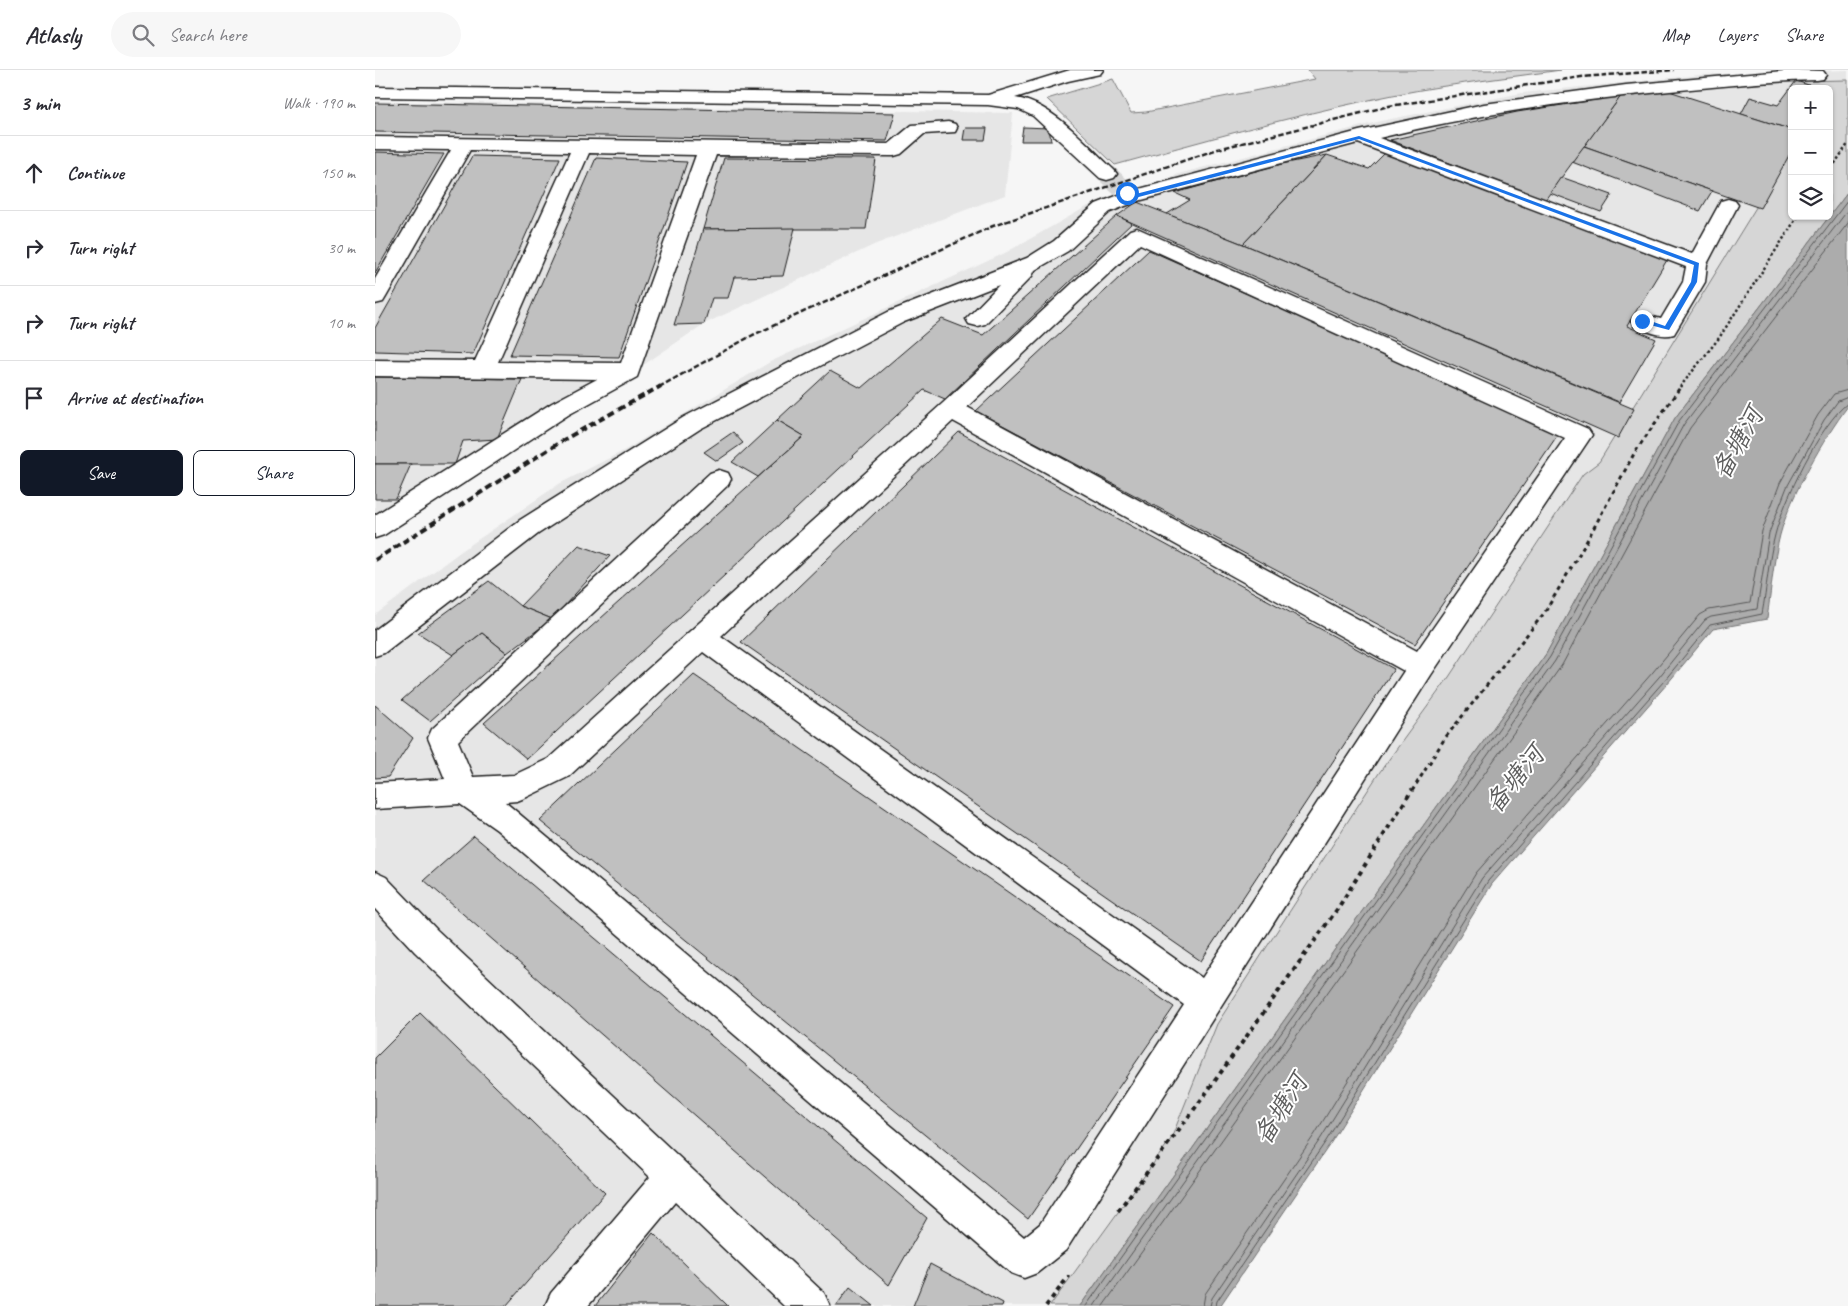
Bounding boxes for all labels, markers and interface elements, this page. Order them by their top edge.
search box [111,12,461,57]
text: Atlasly [25,20,81,50]
icon: search [129,21,157,49]
text: Search here [169,23,246,47]
text: Map [1662,24,1690,46]
text: Layers [1718,24,1757,46]
text: Share [1785,24,1823,46]
map controls [1788,85,1833,220]
button: + [1788,85,1833,130]
text: 3 min [20,90,60,116]
text: Walk · 190 m [283,93,355,113]
button: − [1788,130,1833,175]
icon: ahead [20,159,48,187]
text: Continue [67,161,124,185]
text: 150 m [321,163,355,183]
button: layers [1788,175,1833,220]
route start [1116,182,1139,205]
icon: right [20,234,48,262]
text: Turn right [67,236,134,260]
text: 30 m [328,238,355,258]
icon: right [20,309,48,337]
route end [1631,310,1654,333]
text: Turn right [67,311,134,335]
text: 10 m [328,313,355,333]
icon: arrive [20,384,48,412]
text: Arrive at destination [67,386,203,410]
water label: 备塘河 [1704,398,1773,485]
button: Save [20,450,183,496]
button: Share [193,450,355,496]
water label: 备塘河 [1477,736,1554,820]
water label: 备塘河 [1246,1064,1317,1151]

